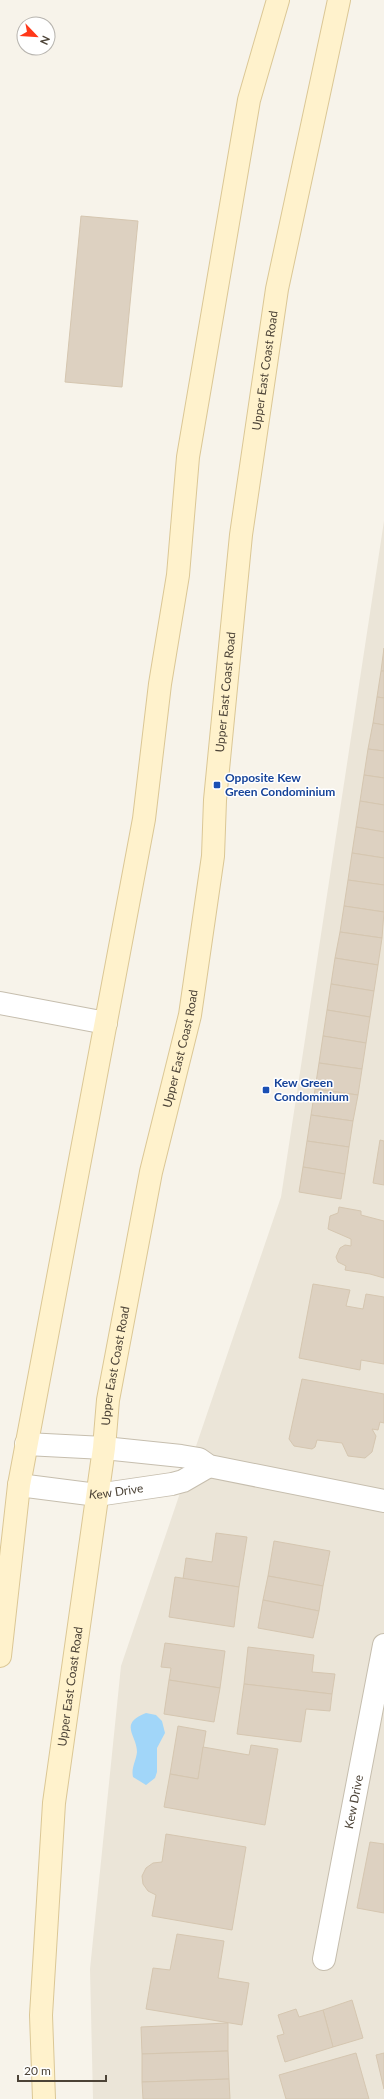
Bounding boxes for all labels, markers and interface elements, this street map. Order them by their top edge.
north arrow [16,16,56,56]
text: N [38,34,53,47]
street label: Upper East Coast Road [248,310,281,432]
street label: Upper East Coast Road [212,631,238,753]
place label: Opposite Kew Green Condominium [225,770,335,799]
marker: Opposite Kew Green Condominium [212,780,222,790]
street label: Upper East Coast Road [159,989,201,1109]
place label: Kew Green Condominium [274,1075,349,1104]
marker: Kew Green Condominium [261,1085,271,1095]
street label: Upper East Coast Road [98,1305,133,1426]
street label: Kew Drive [88,1480,144,1502]
street label: Upper East Coast Road [54,1626,86,1748]
street label: Kew Drive [341,1773,366,1830]
scale bar [18,2057,106,2083]
text: 20 m [24,2063,51,2078]

